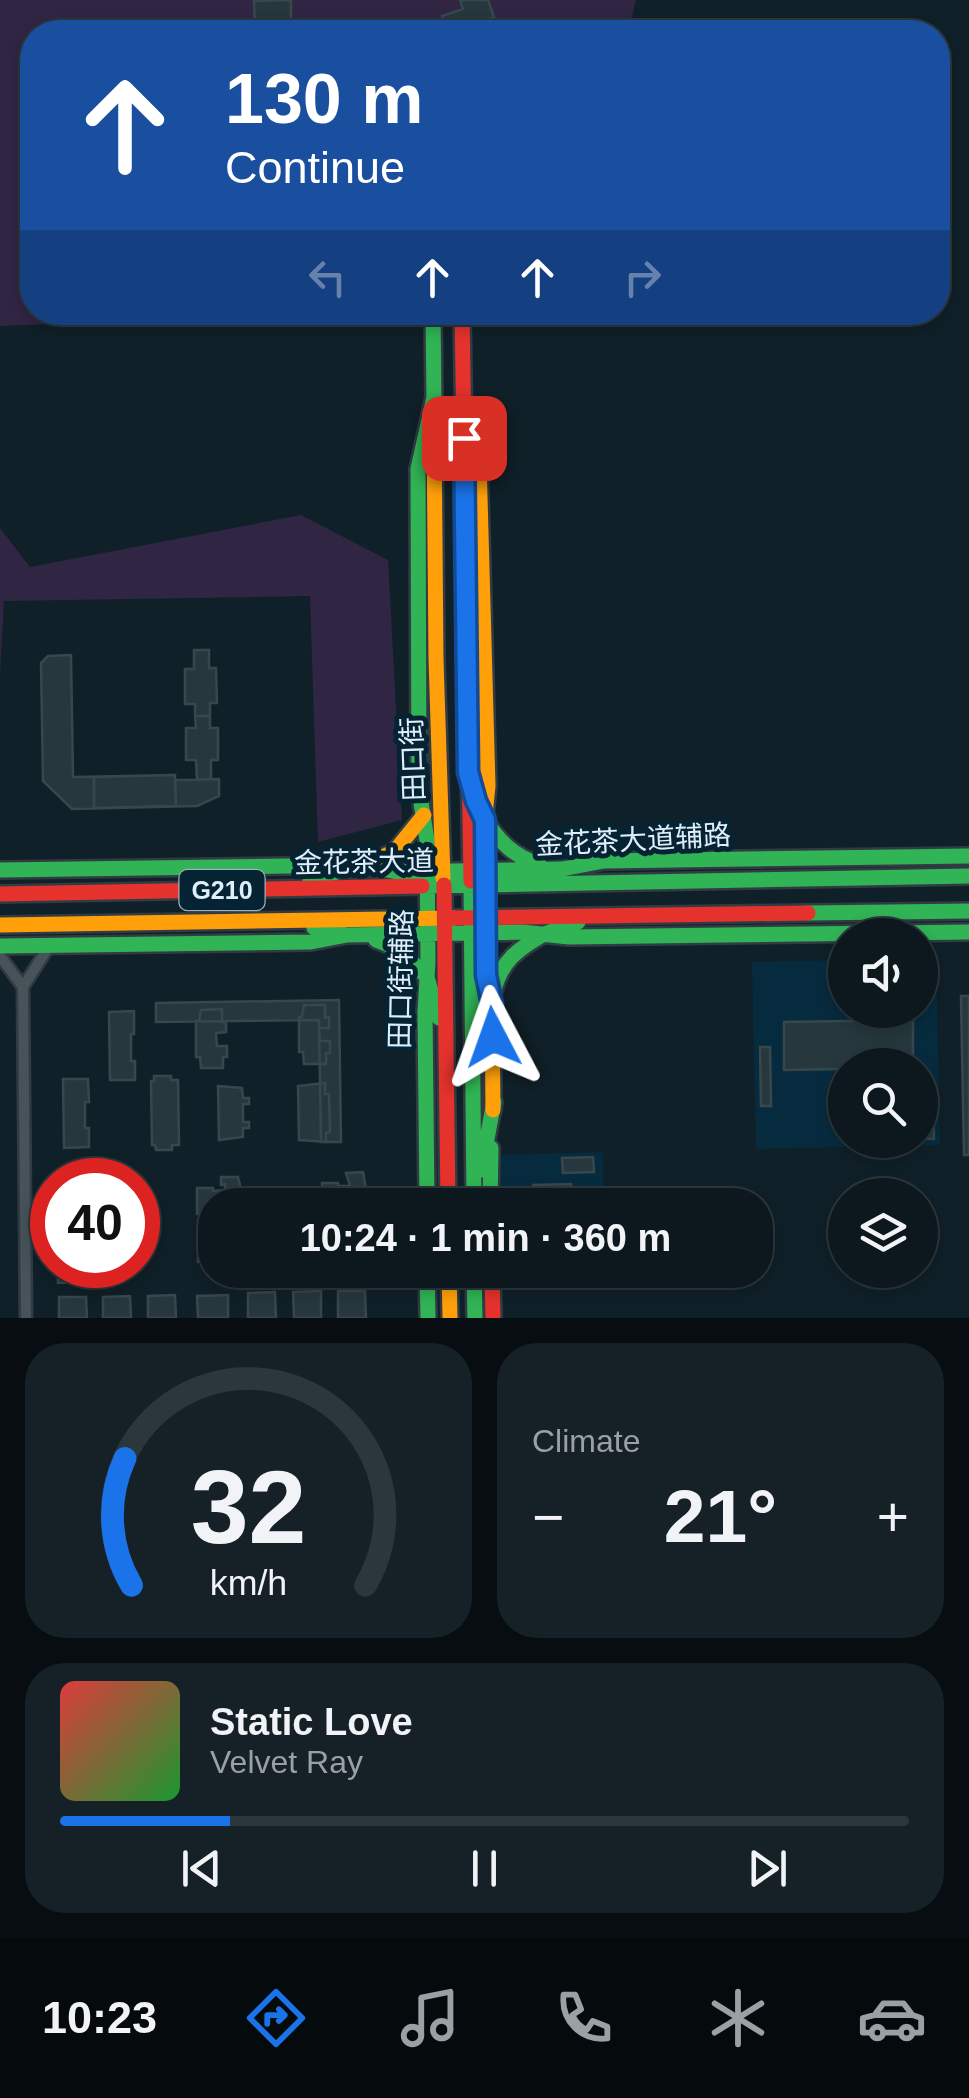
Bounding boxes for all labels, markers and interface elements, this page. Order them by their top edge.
icon: ahead [60,60,190,190]
text: 130 m [225,60,423,138]
text: Continue [225,142,405,193]
icon: left [300,250,355,305]
icon: ahead [405,250,460,305]
icon: ahead [510,250,565,305]
icon: right [615,250,670,305]
pin [422,396,507,481]
icon: arrive [437,411,492,466]
street label: 田口街 [396,716,430,802]
street label: 金花茶大道辅路 [534,819,732,861]
street label: 金花茶大道 [294,845,434,879]
road number: G210 [180,870,264,910]
street label: 田口街辅路 [384,909,418,1049]
map controls [828,918,938,1288]
button: sound [828,918,938,1028]
position arrow [441,985,545,1089]
button: search [828,1048,938,1158]
speed limit sign: 40 [30,1158,160,1288]
button: layers [828,1178,938,1288]
text: 10:24 · 1 min · 360 m [300,1217,671,1259]
text: Climate [532,1423,640,1459]
text: 32 [191,1449,306,1565]
text: 21° [664,1474,777,1558]
text: − [532,1486,564,1548]
text: + [877,1486,909,1548]
text: km/h [210,1563,287,1603]
text: Static Love [210,1701,413,1743]
text: Velvet Ray [210,1744,363,1780]
icon: previous [174,1841,229,1896]
icon: pause [457,1841,512,1896]
icon: next [740,1841,795,1896]
icon: directions [241,1983,311,2053]
icon: music [395,1983,465,2053]
icon: phone [549,1983,619,2053]
icon: climate [703,1983,773,2053]
icon: car [857,1983,927,2053]
text: 10:23 [42,1992,157,2043]

